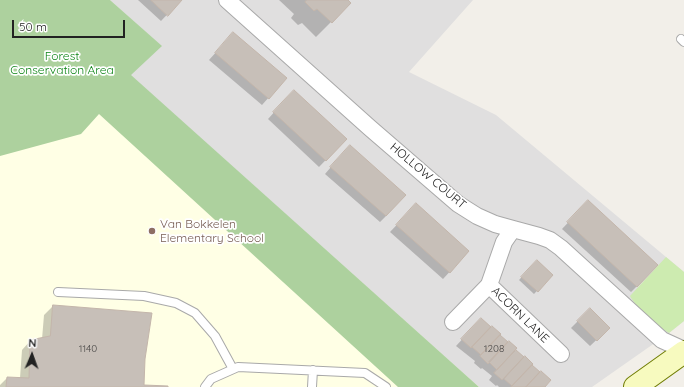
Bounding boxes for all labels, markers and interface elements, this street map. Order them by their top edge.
scale bar [14,12,127,38]
text: 50 m [19,19,47,34]
park label: Forest Conservation Area [10,49,114,77]
street label: HOLLOW COURT [387,140,469,212]
place label: Van Bokkelen Elementary School [160,217,264,245]
marker: Van Bokkelen Elementary School [147,226,157,236]
street label: ACORN LANE [488,284,552,346]
north arrow [12,335,52,375]
text: N [28,336,37,350]
house number: 1140 [79,343,97,355]
house number: 1208 [484,343,504,355]

